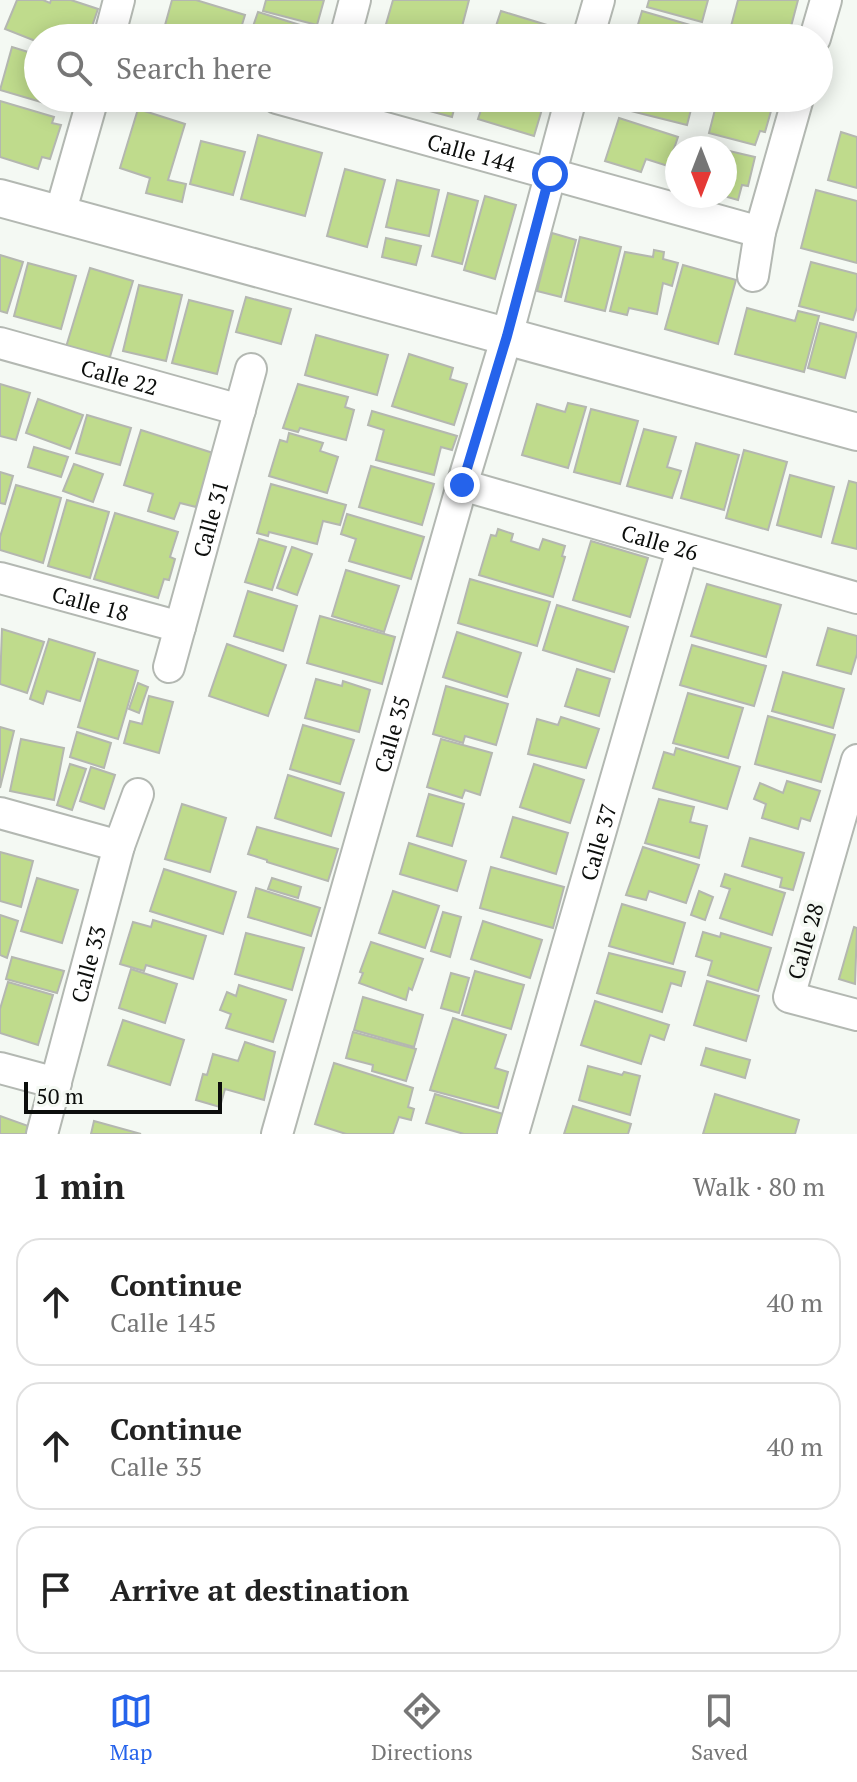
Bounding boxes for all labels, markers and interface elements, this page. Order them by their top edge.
search box [24,24,833,112]
icon: search [52,46,96,90]
text: Search here [116,48,272,88]
street label: Calle 144 [424,126,519,178]
north arrow [665,136,737,208]
route start [532,156,568,192]
street label: Calle 22 [78,352,161,401]
route end [444,467,480,503]
street label: Calle 31 [185,477,234,560]
street label: Calle 26 [618,517,702,566]
street label: Calle 18 [49,578,132,627]
street label: Calle 35 [366,692,416,776]
street label: Calle 37 [573,800,622,884]
street label: Calle 28 [780,899,830,983]
street label: Calle 33 [63,922,112,1006]
scale bar [24,1078,222,1114]
text: 50 m [36,1081,84,1110]
text: 1 min [32,1164,125,1209]
text: Walk · 80 m [693,1169,825,1203]
text: Continue [110,1265,242,1305]
icon: ahead [34,1280,78,1324]
text: 40 m [767,1285,823,1319]
text: Calle 145 [110,1305,217,1339]
text: Continue [110,1409,242,1449]
icon: ahead [34,1424,78,1468]
text: 40 m [767,1429,823,1463]
text: Calle 35 [110,1449,203,1483]
icon: arrive [34,1568,78,1612]
text: Arrive at destination [110,1570,409,1610]
tab: Map [109,1689,153,1766]
tab: Directions [371,1689,473,1766]
tab: Saved [691,1689,748,1766]

